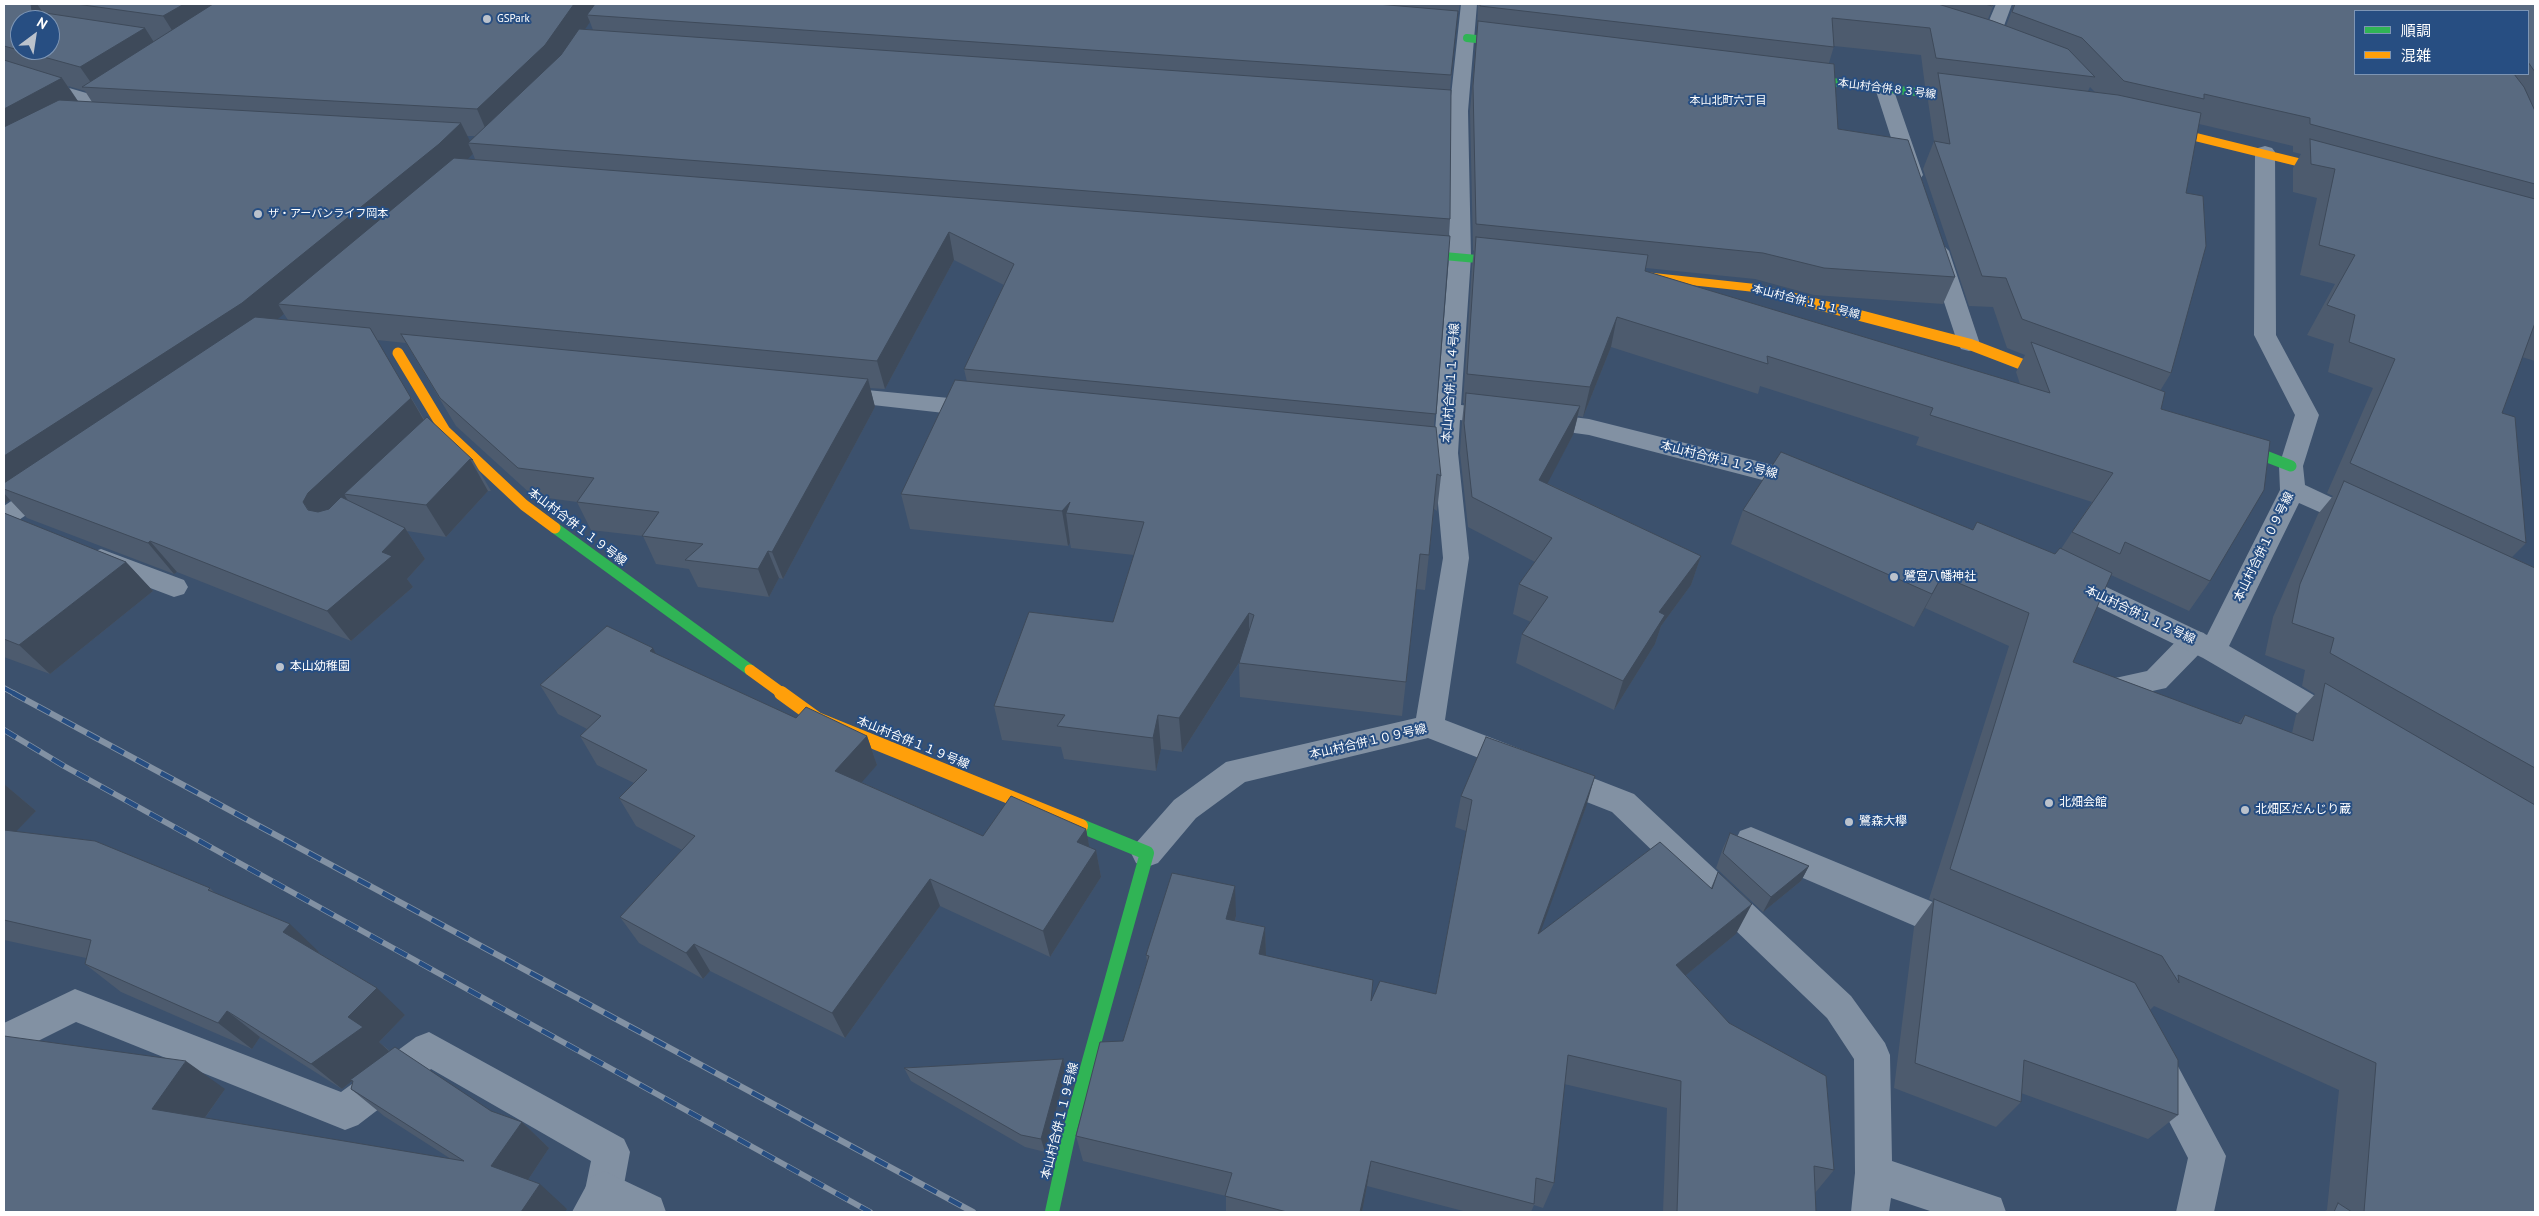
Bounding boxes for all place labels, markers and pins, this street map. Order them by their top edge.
place label: GSPark [497,12,530,26]
marker: GSPark [481,13,493,25]
place label: ザ・アーバンライフ岡本 [268,207,388,221]
marker: ザ・アーバンライフ岡本 [252,208,264,220]
place label: 鷺宮八幡神社 [1904,570,1976,584]
marker: 鷺宮八幡神社 [1888,571,1900,583]
place label: 本山幼稚園 [290,660,350,674]
marker: 本山幼稚園 [274,661,286,673]
place label: 北畑会館 [2059,796,2107,810]
marker: 北畑会館 [2043,797,2055,809]
place label: 北畑区だんじり蔵 [2255,803,2351,817]
marker: 北畑区だんじり蔵 [2239,804,2251,816]
place label: 鷺森大欅 [1859,815,1907,829]
marker: 鷺森大欅 [1843,816,1855,828]

